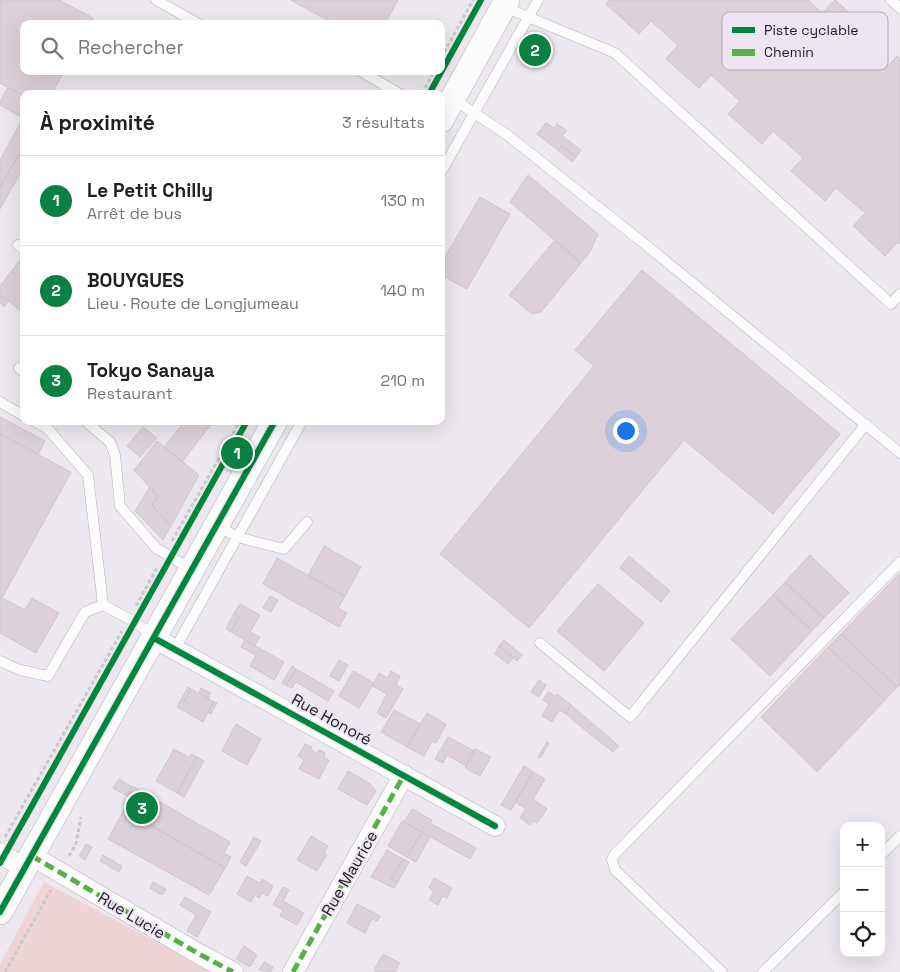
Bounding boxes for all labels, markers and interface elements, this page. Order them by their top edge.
legend [722,12,888,70]
search box [20,20,445,75]
text: Piste cyclable [764,21,859,39]
pin: 2 [519,31,551,69]
icon: search [38,34,66,62]
text: Rechercher [78,35,184,60]
text: Chemin [764,43,814,61]
text: À proximité [40,109,155,136]
text: 3 résultats [342,112,425,133]
text: Le Petit Chilly [87,178,213,203]
text: 1 [52,190,60,211]
text: 130 m [381,190,425,211]
text: Arrêt de bus [87,203,182,224]
text: BOUYGUES [87,268,184,293]
text: 2 [51,280,61,301]
text: 140 m [380,280,425,301]
text: Lieu · Route de Longjumeau [87,293,299,314]
text: Tokyo Sanaya [87,358,215,383]
text: 3 [51,370,61,391]
text: 210 m [381,370,425,391]
text: Restaurant [87,383,173,404]
your location [613,418,639,444]
pin: 1 [221,434,253,472]
street label: Rue Honoré [288,689,376,750]
pin: 3 [126,789,158,827]
map controls [840,822,885,957]
button: + [840,822,885,867]
street label: Rue Maurice [317,827,382,920]
button: − [840,867,885,912]
street label: Rue Lucie [94,887,169,944]
button: locate [840,912,885,957]

